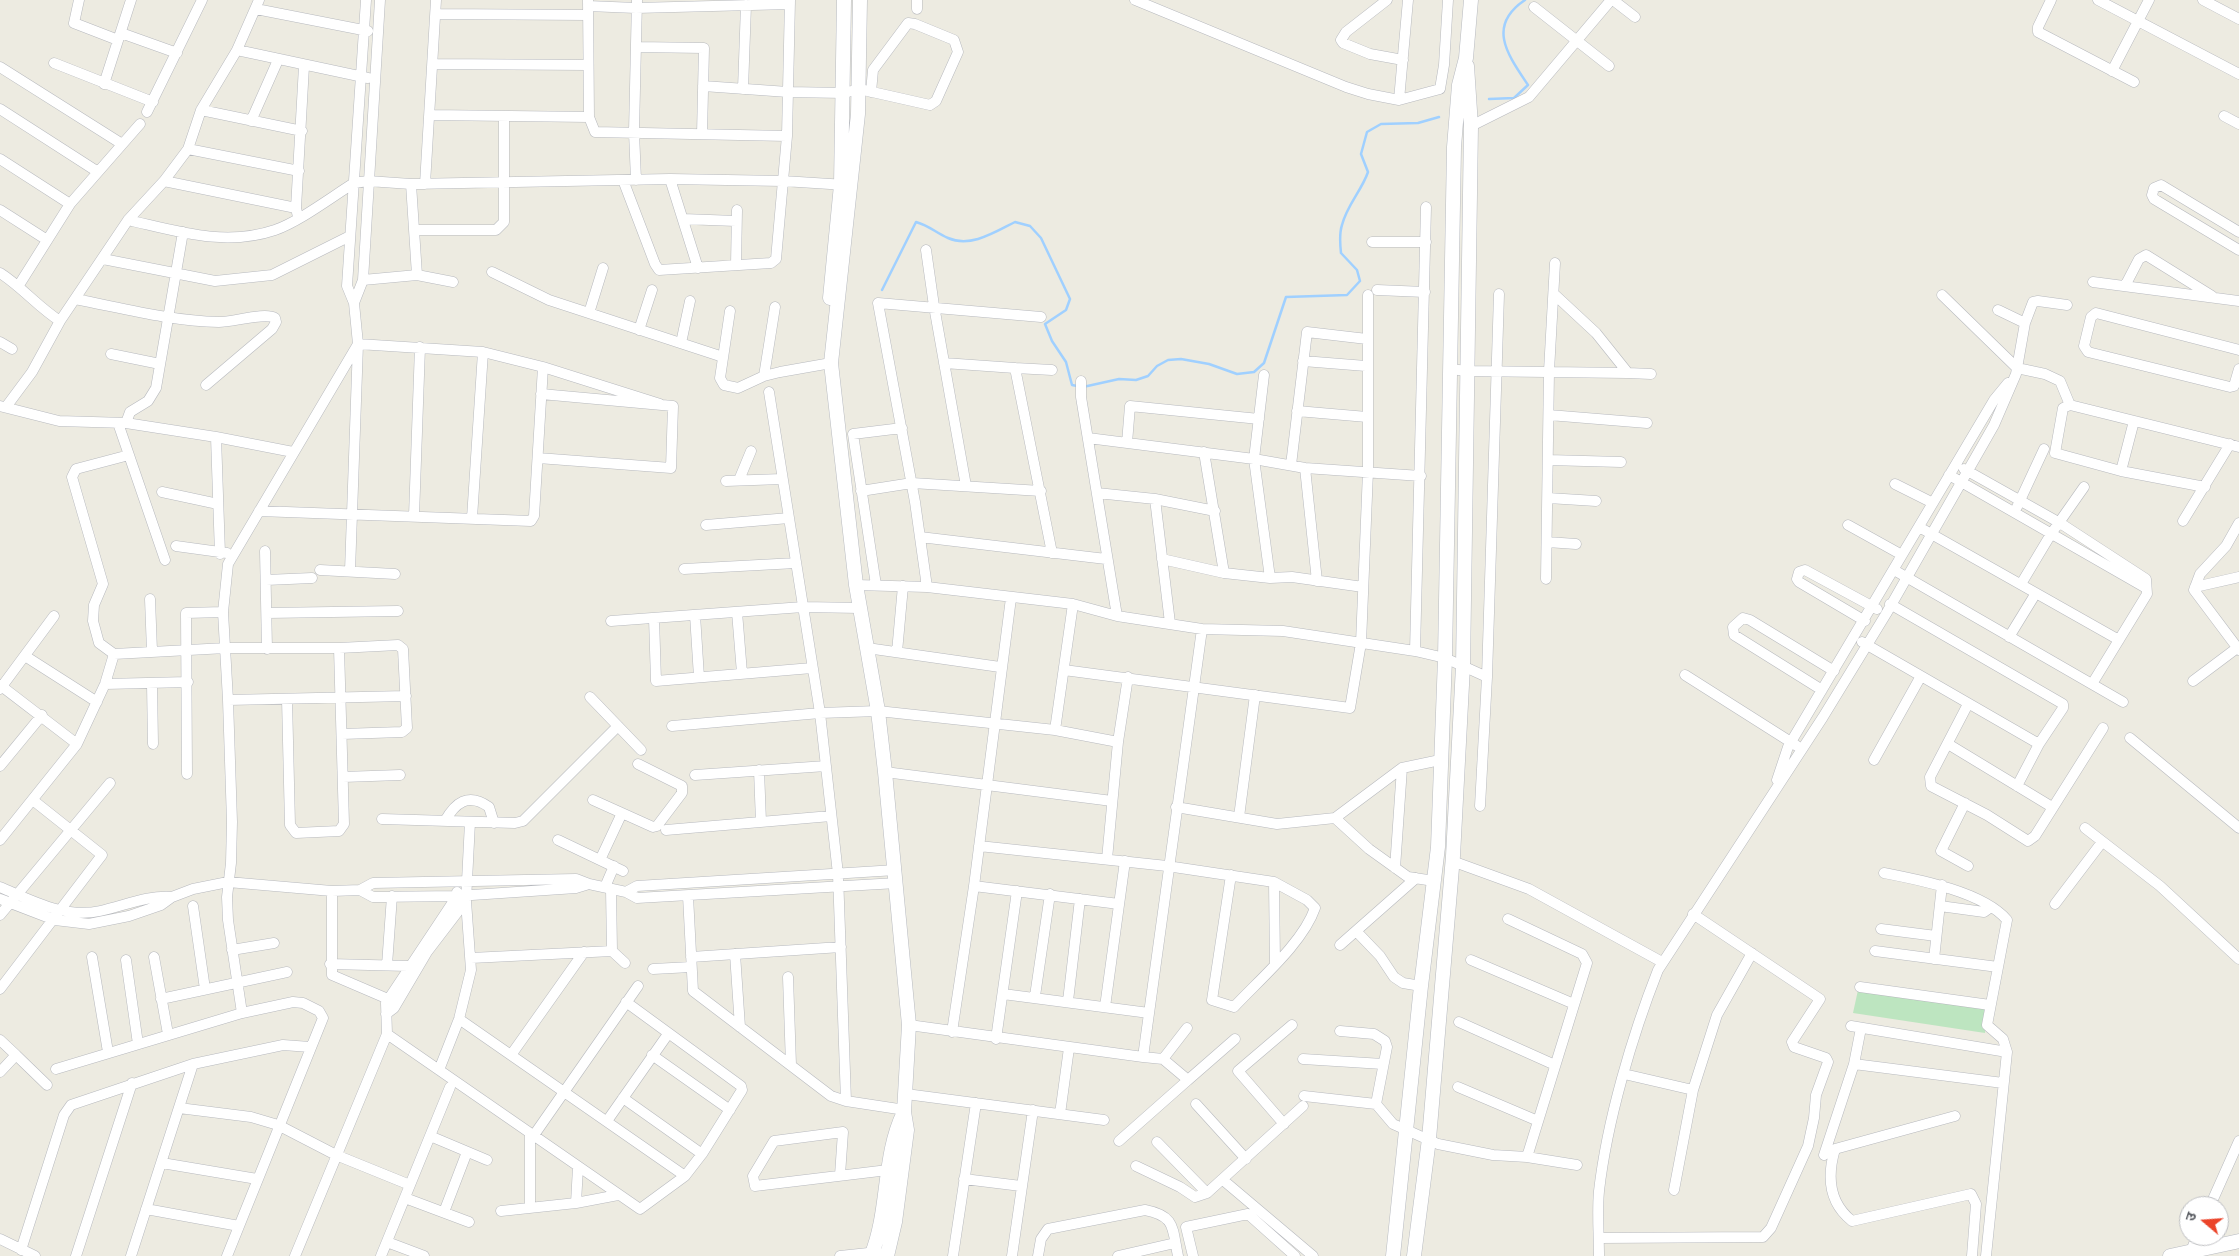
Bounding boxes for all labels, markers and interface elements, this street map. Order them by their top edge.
north arrow [2179,1196,2229,1246]
text: उ [2181,1210,2201,1223]

